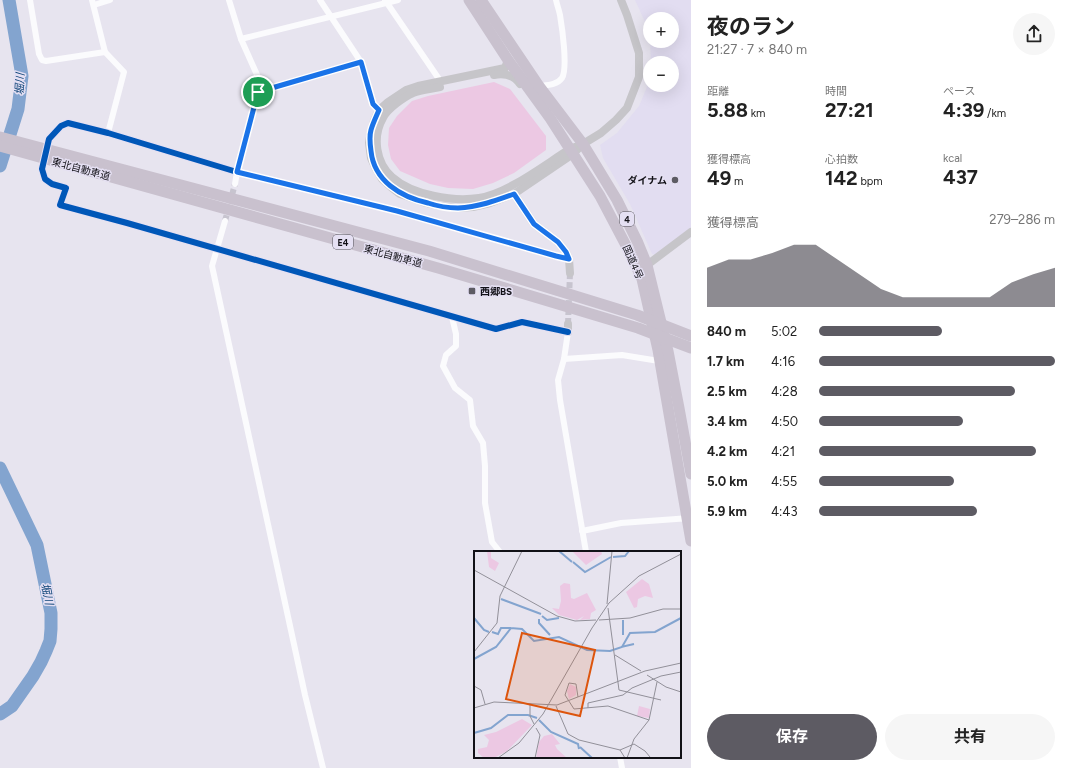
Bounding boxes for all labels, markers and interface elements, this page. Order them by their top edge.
map controls [643,12,679,92]
button: + [643,12,679,48]
text: 夜のラン [707,13,795,40]
button: share [1013,13,1055,55]
text: 21:27 · 7 × 840 m [707,42,807,57]
button: − [643,56,679,92]
water label: 堀川 [13,72,27,95]
pin [241,75,275,109]
icon: arrive [247,81,269,103]
text: 距離 [707,85,729,98]
text: 時間 [825,85,847,98]
text: ペース [943,85,975,98]
text: 5.88 [707,98,748,122]
text: 27:21 [825,98,874,122]
text: 4:39 [943,98,984,122]
text: km [748,107,765,120]
text: /km [984,107,1006,120]
text: kcal [943,152,962,165]
text: 獲得標高 [707,153,751,166]
text: 心拍数 [825,153,858,166]
street label: 東北自動車道 [50,155,112,183]
text: 437 [943,165,978,189]
text: 49 [707,166,731,190]
text: 142 [825,166,858,190]
place label: ダイナム [628,174,667,187]
marker: ダイナム [670,175,680,185]
text: m [731,175,743,188]
text: bpm [858,175,883,188]
road number: 4 [620,212,634,226]
text: 279–286 m [989,212,1055,227]
text: 獲得標高 [707,215,759,230]
road number: E4 [333,235,353,249]
street label: 東北自動車道 [362,242,424,270]
street label: 国道4号 [620,243,646,281]
place label: 西郷BS [480,285,512,298]
marker: 西郷BS [467,286,477,296]
text: 840 m [707,324,746,339]
text: 5:02 [771,324,797,339]
text: 1.7 km [707,354,744,369]
text: 4:16 [771,354,795,369]
text: 2.5 km [707,384,747,399]
text: 4:28 [771,384,798,399]
text: 3.4 km [707,414,747,429]
text: 4:50 [771,414,798,429]
text: 4.2 km [707,444,747,459]
text: 4:21 [771,444,795,459]
text: 5.0 km [707,474,748,489]
text: 4:55 [771,474,797,489]
text: 5.9 km [707,504,747,519]
text: 4:43 [771,504,798,519]
inset map [474,551,681,758]
water label: 堀川 [38,582,56,607]
button: 保存 [707,714,877,760]
button: 共有 [885,714,1055,760]

